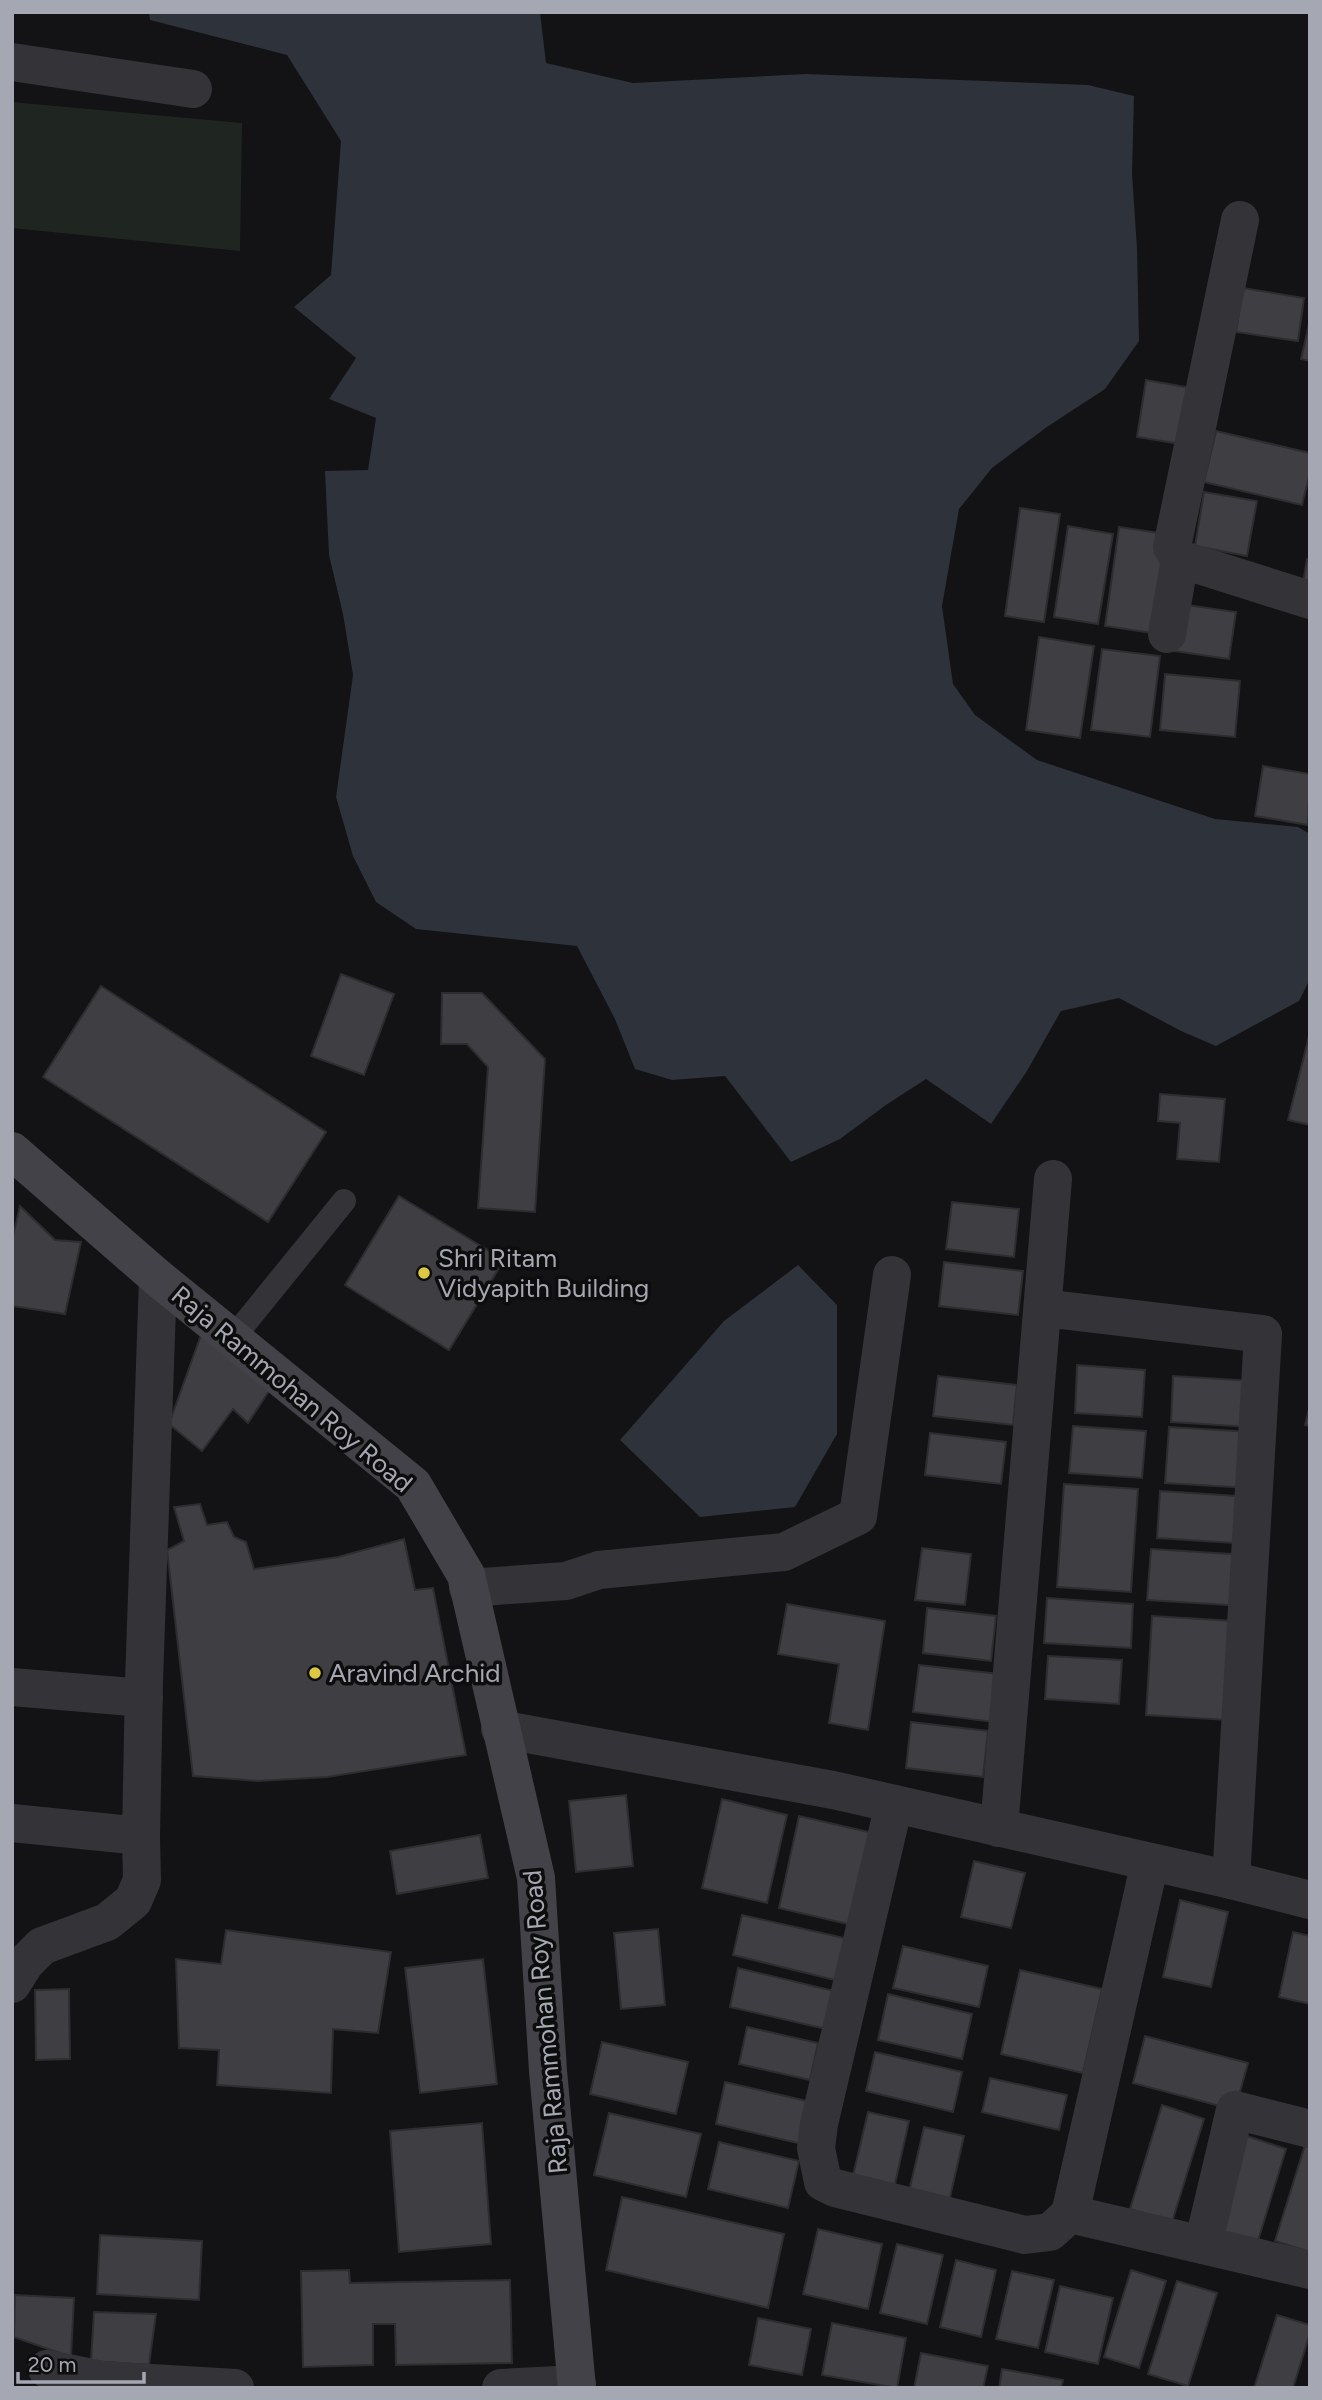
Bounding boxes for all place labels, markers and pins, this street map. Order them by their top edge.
place label: Shri Ritam Vidyapith Building [438,1242,649,1304]
marker: Shri Ritam Vidyapith Building [416,1265,432,1281]
place label: Aravind Archid [329,1657,500,1689]
marker: Aravind Archid [307,1665,323,1681]

